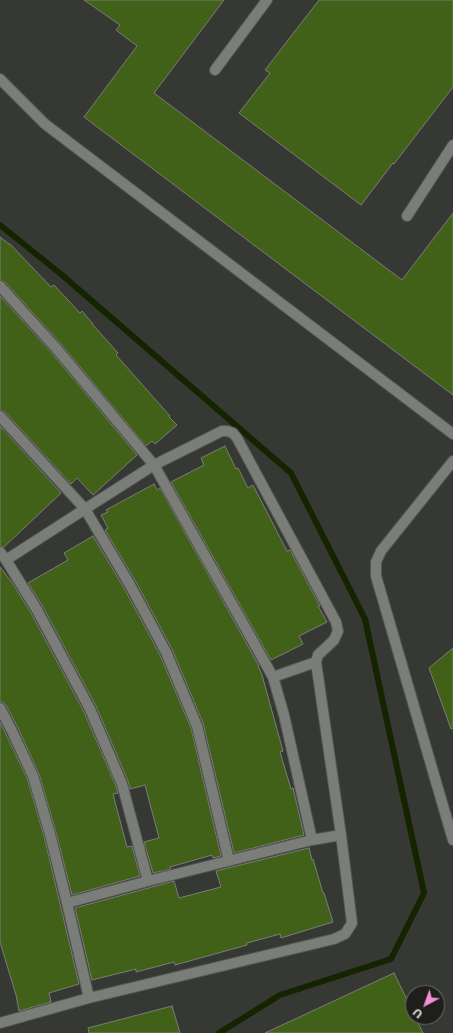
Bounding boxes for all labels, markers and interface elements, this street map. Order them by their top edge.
north arrow [405,985,445,1025]
text: U [410,1005,426,1021]

